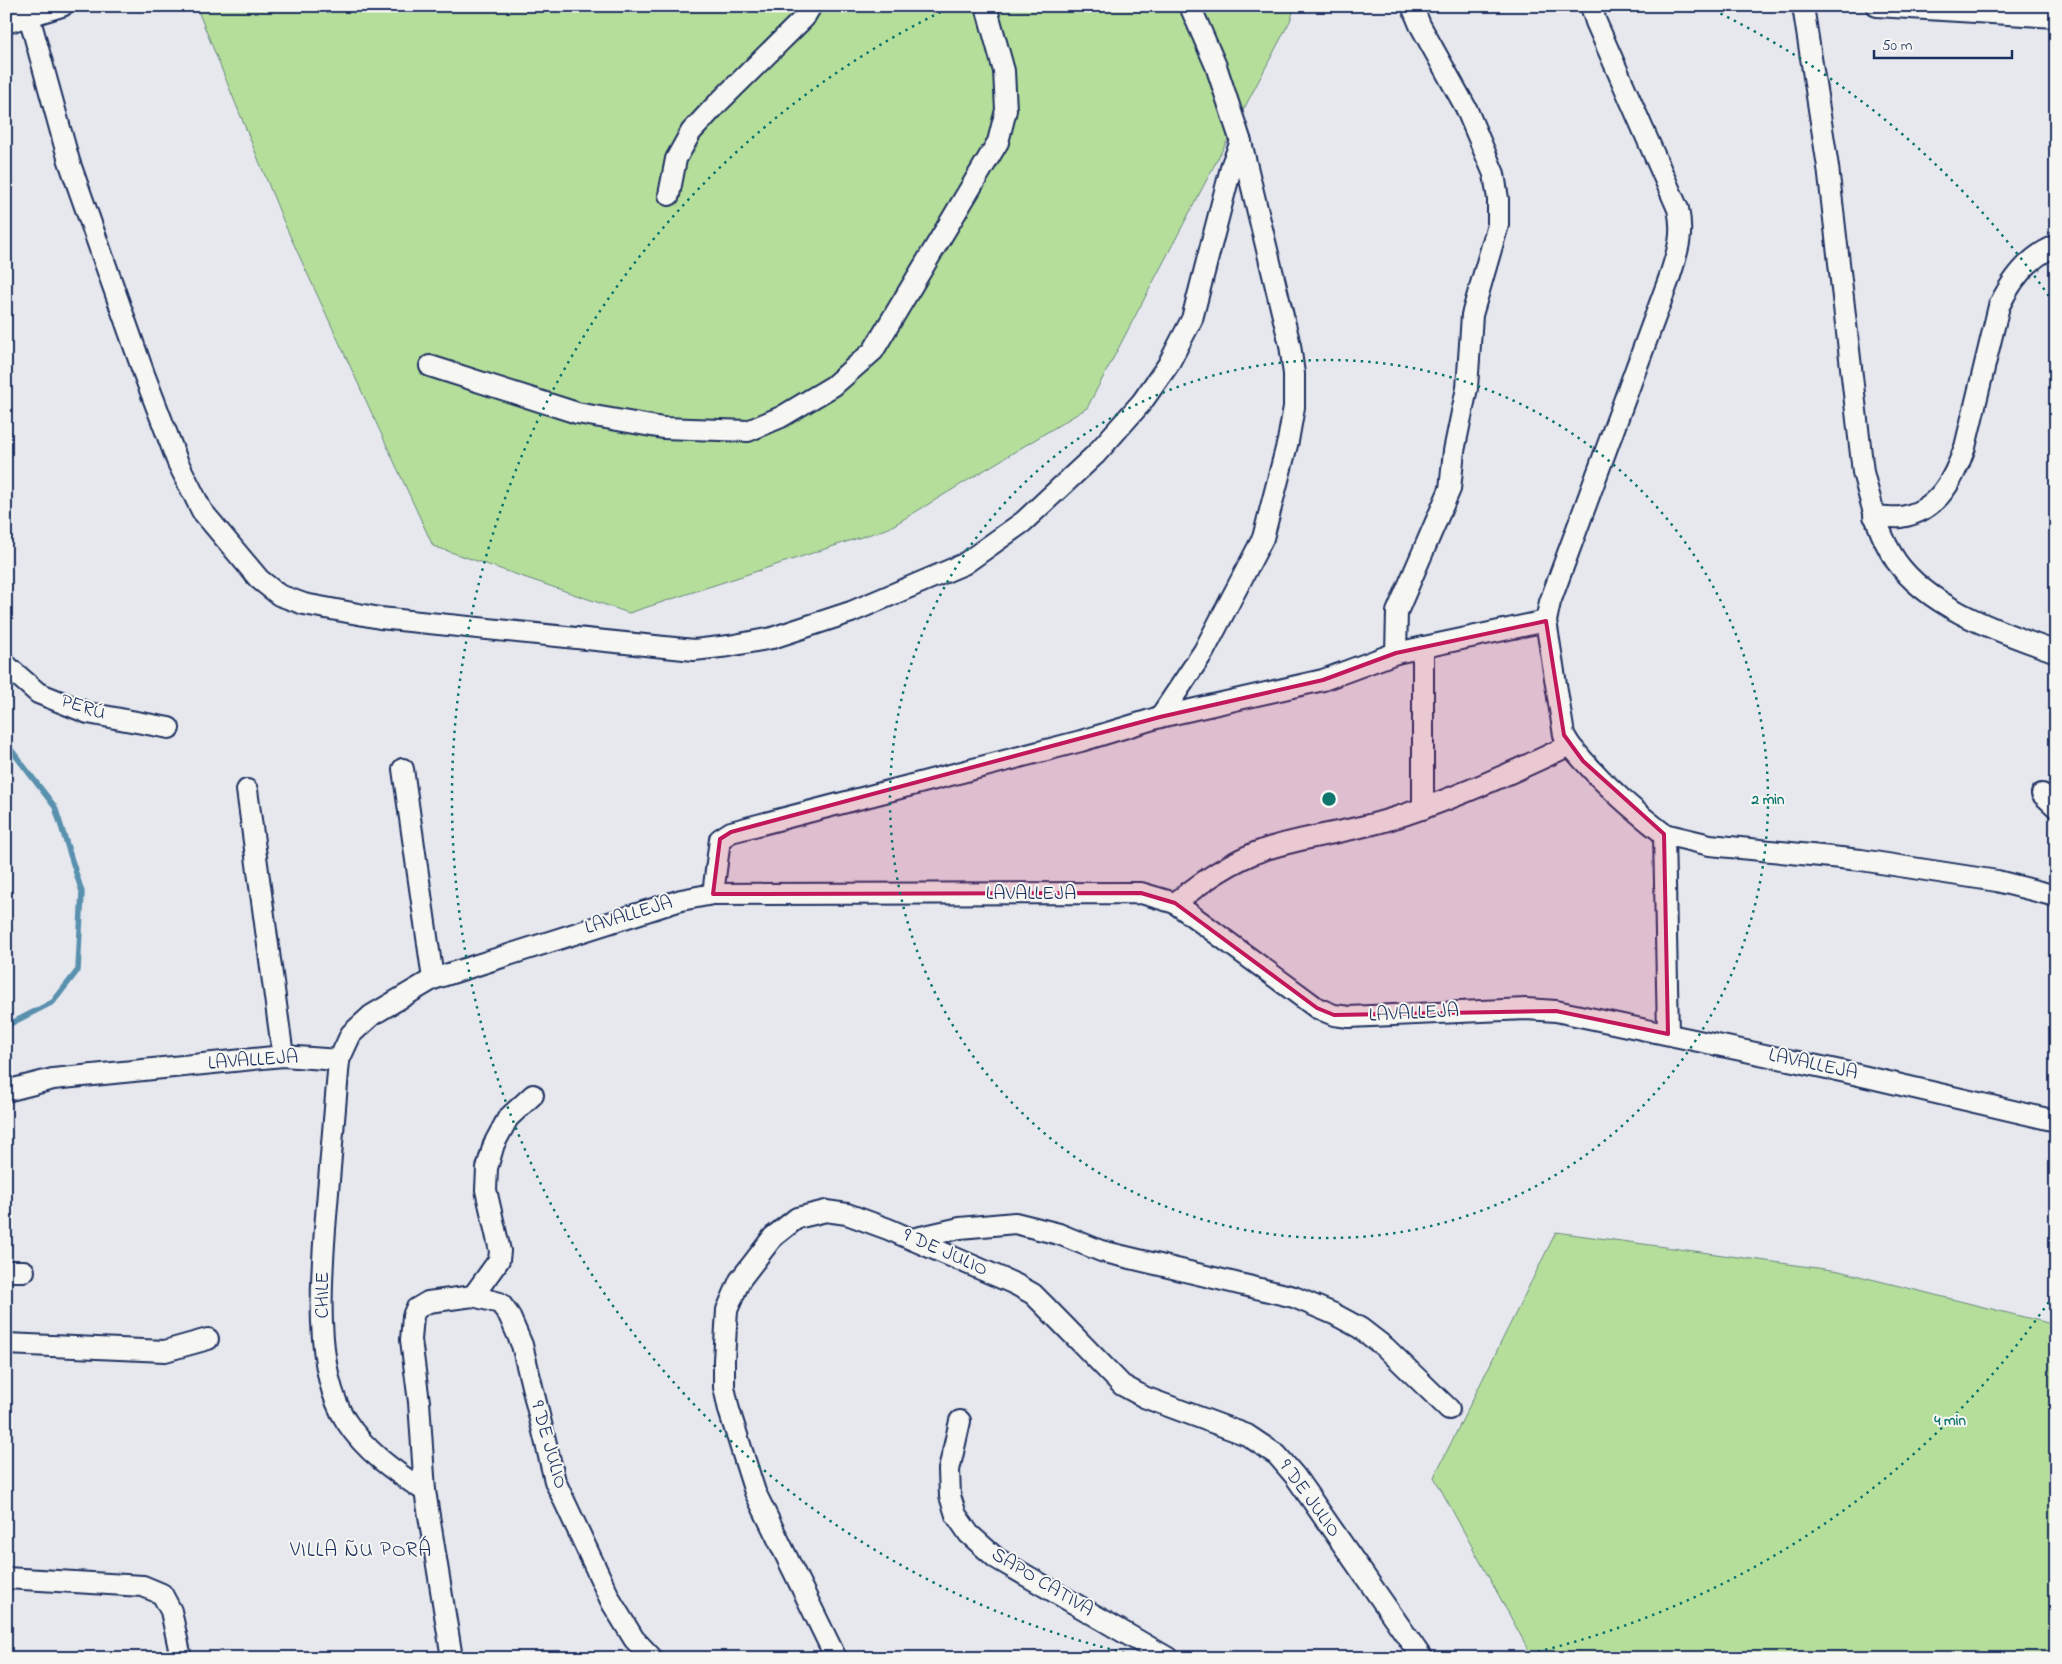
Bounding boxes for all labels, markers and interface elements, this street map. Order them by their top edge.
scale bar [1874,28,2012,60]
text: 50 m [1882,35,1913,57]
street label: PERÚ [57,687,109,729]
text: 2 min [1751,789,1785,811]
centre of rings [1320,790,1338,808]
street label: LAVALLEJA [986,880,1076,909]
street label: LAVALLEJA [582,889,676,943]
street label: LAVALLEJA [1368,997,1460,1031]
street label: LAVALLEJA [1766,1041,1860,1089]
street label: LAVALLEJA [207,1043,299,1079]
street label: 9 DE JULIO [898,1221,992,1285]
street label: CHILE [309,1272,338,1318]
street label: 9 DE JULIO [522,1398,574,1492]
text: 4 min [1933,1410,1966,1432]
street label: 9 DE JULIO [1271,1454,1347,1544]
district label: VILLA ÑU PORÁ [289,1535,432,1566]
street label: SAPO CATIVA [985,1541,1099,1625]

